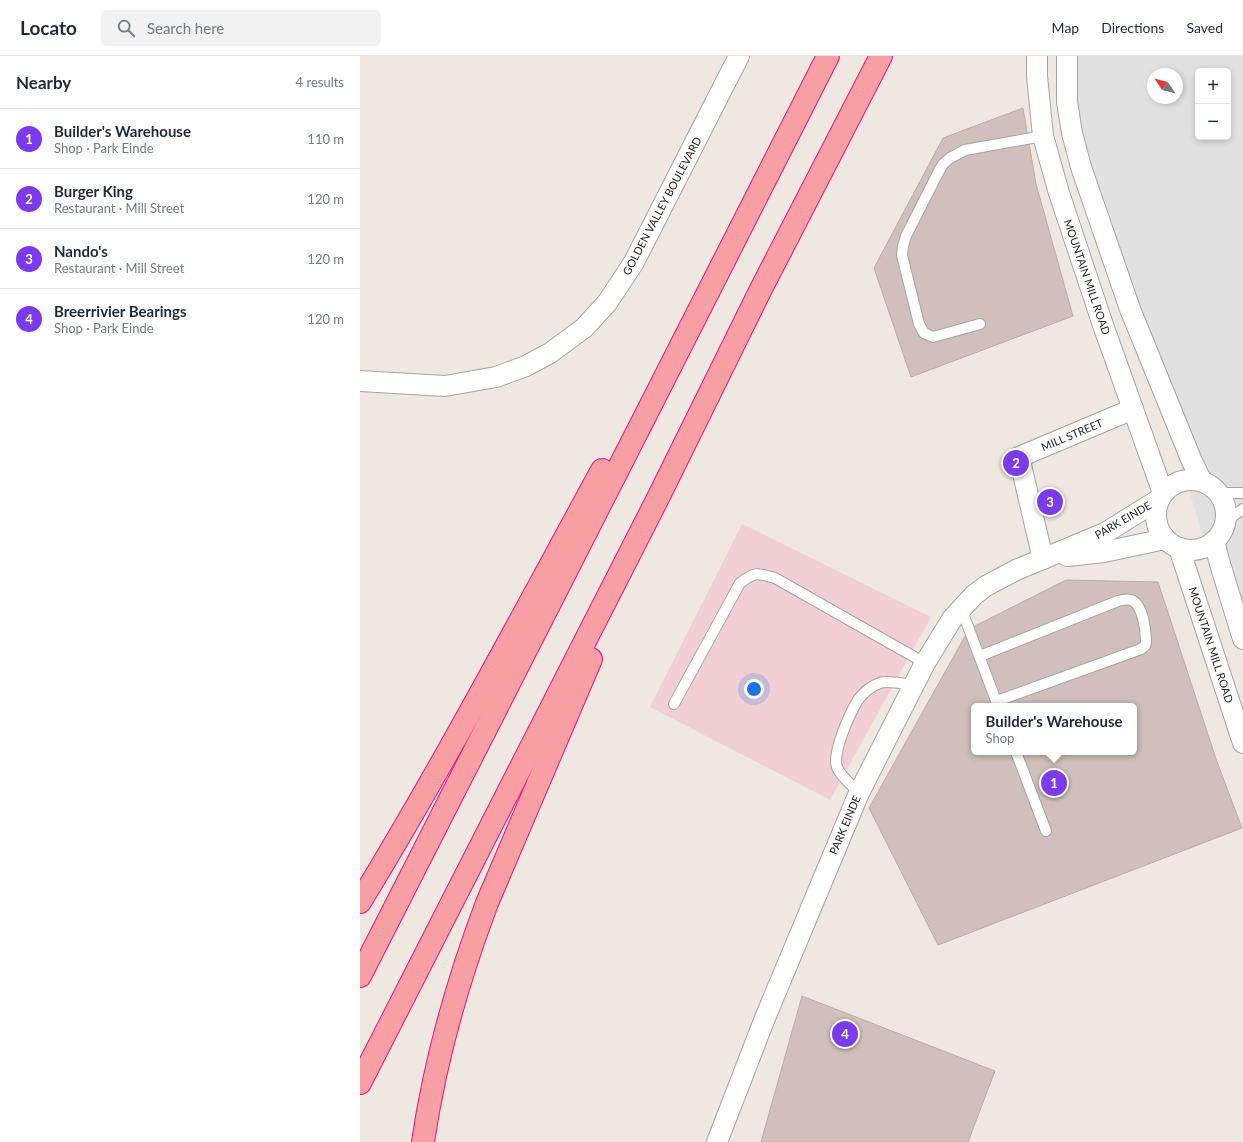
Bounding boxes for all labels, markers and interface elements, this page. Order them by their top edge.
search box [101,10,381,46]
text: Locato [20,16,77,39]
icon: search [115,17,137,39]
text: Search here [147,19,224,37]
text: Map [1052,19,1079,36]
text: Directions [1101,19,1164,36]
text: Saved [1186,19,1223,36]
north arrow [1147,68,1183,104]
map controls [1195,68,1231,140]
button: + [1195,68,1231,104]
text: Nearby [16,72,71,93]
text: 4 results [296,74,344,90]
button: − [1195,104,1231,140]
text: Builder's Warehouse [54,122,191,140]
text: 1 [25,131,33,147]
text: 110 m [307,131,344,147]
street label: GOLDEN VALLEY BOULEVARD [619,134,704,277]
text: Shop · Park Einde [54,140,154,156]
text: Burger King [54,182,133,200]
text: 2 [25,191,33,207]
text: 120 m [307,191,344,207]
text: Restaurant · Mill Street [54,200,184,216]
street label: MOUNTAIN MILL ROAD [1062,217,1113,336]
text: Nando's [54,242,108,260]
text: 3 [25,251,33,267]
text: 120 m [307,251,344,267]
text: Restaurant · Mill Street [54,260,184,276]
text: Breerrivier Bearings [54,302,187,320]
text: 4 [25,311,33,327]
text: 120 m [307,311,344,327]
text: Shop · Park Einde [54,320,154,336]
street label: MILL STREET [1039,416,1105,453]
pin: 2 [1003,448,1029,478]
pin: 3 [1037,487,1063,517]
street label: PARK EINDE [1092,498,1153,541]
street label: MOUNTAIN MILL ROAD [1187,585,1236,705]
your location [744,679,764,699]
popup [971,703,1137,755]
text: Builder's Warehouse [986,712,1122,730]
text: Shop [986,730,1014,746]
pin: 1 [1041,768,1067,798]
street label: PARK EINDE [826,793,863,856]
pin: 4 [832,1019,858,1049]

